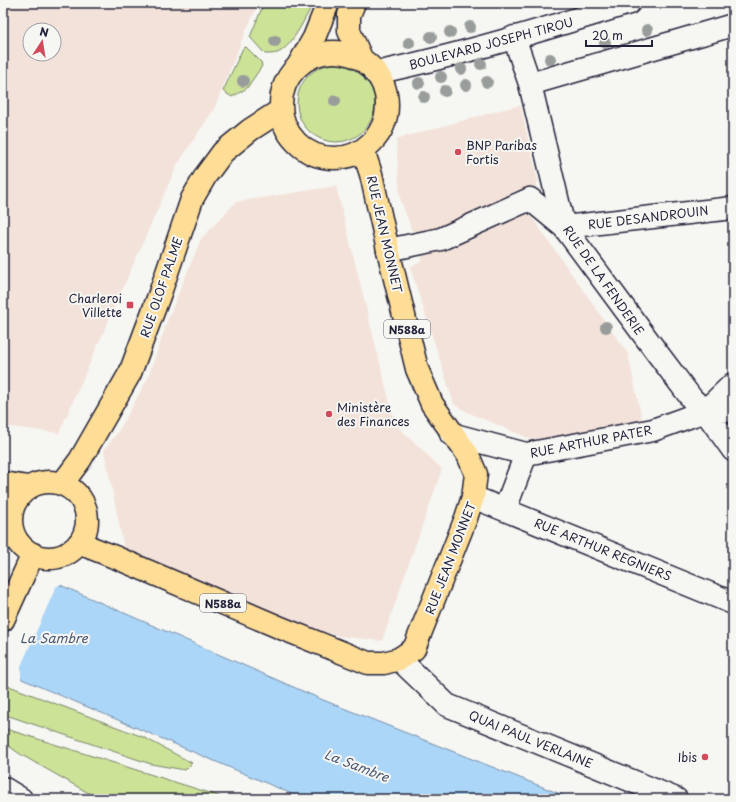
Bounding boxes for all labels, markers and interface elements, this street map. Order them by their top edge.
street label: BOULEVARD JOSEPH TIROU [407,12,575,74]
north arrow [22,22,62,62]
scale bar [586,22,652,48]
text: N [38,23,50,41]
text: 20 m [592,26,623,44]
place label: BNP Paribas Fortis [466,136,537,168]
marker: BNP Paribas Fortis [453,147,463,157]
street label: RUE JEAN MONNET [363,174,407,295]
street label: RUE DESANDROUIN [587,201,709,233]
street label: RUE DE LA FENDERIE [559,221,649,339]
street label: RUE OLOF PALME [135,234,187,340]
place label: Charleroi Villette [69,289,122,321]
marker: Charleroi Villette [125,300,135,310]
road number: N588a [384,320,430,338]
place label: Ministère des Finances [337,398,410,430]
marker: Ministère des Finances [324,409,334,419]
street label: RUE ARTHUR PATER [528,420,654,462]
street label: RUE JEAN MONNET [420,498,480,617]
street label: RUE ARTHUR REGNIERS [532,513,674,585]
road number: N588a [200,594,246,612]
water label: La Sambre [20,628,89,647]
street label: QUAI PAUL VERLAINE [466,706,596,772]
water label: La Sambre [322,744,393,786]
place label: Ibis [678,748,698,766]
marker: Ibis [700,752,710,762]

